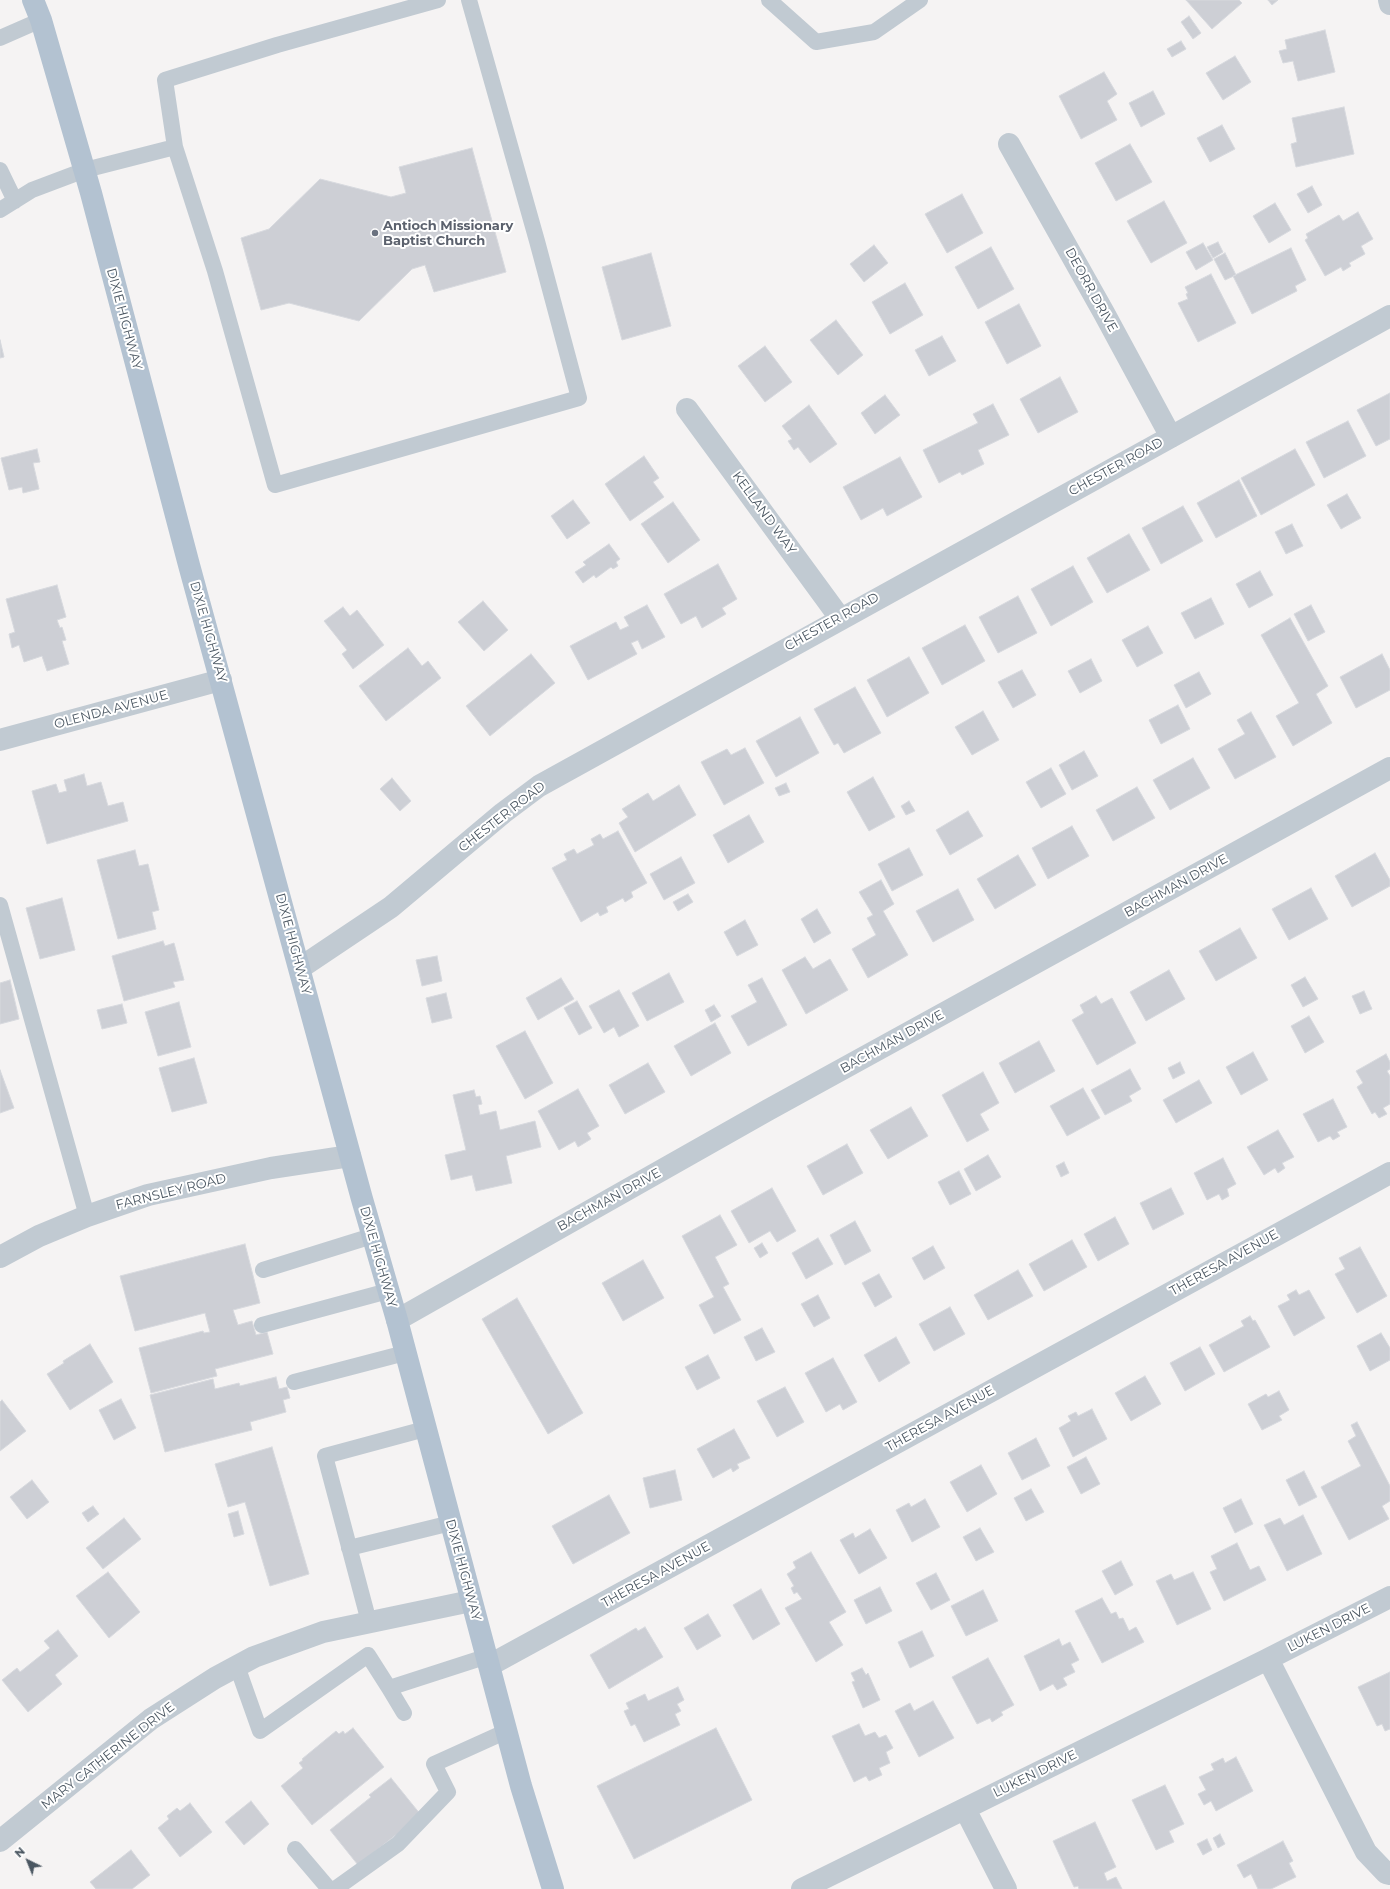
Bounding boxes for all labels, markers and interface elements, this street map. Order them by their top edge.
place label: Antioch Missionary Baptist Church [383,218,513,249]
marker: Antioch Missionary Baptist Church [370,228,380,238]
street label: DEORR DRIVE [1061,245,1121,335]
street label: DIXIE HIGHWAY [103,266,145,372]
street label: CHESTER ROAD [1066,435,1166,499]
street label: KELLAND WAY [729,469,799,557]
street label: DIXIE HIGHWAY [186,580,230,684]
street label: CHESTER ROAD [782,590,882,654]
street label: OLENDA AVENUE [52,687,170,733]
street label: CHESTER ROAD [456,778,548,856]
street label: BACHMAN DRIVE [1122,851,1230,921]
street label: DIXIE HIGHWAY [272,891,314,997]
street label: BACHMAN DRIVE [838,1007,946,1077]
street label: BACHMAN DRIVE [555,1165,663,1235]
street label: FARNSLEY ROAD [114,1171,228,1213]
street label: DIXIE HIGHWAY [356,1205,400,1309]
street label: THERESA AVENUE [1167,1227,1281,1299]
street label: THERESA AVENUE [883,1383,997,1455]
street label: DIXIE HIGHWAY [442,1517,484,1623]
street label: THERESA AVENUE [599,1539,713,1611]
street label: LUKEN DRIVE [1285,1600,1373,1656]
street label: MARY CATHERINE DRIVE [38,1699,178,1813]
street label: LUKEN DRIVE [991,1747,1079,1801]
north arrow [8,1841,48,1881]
text: N [12,1844,28,1860]

